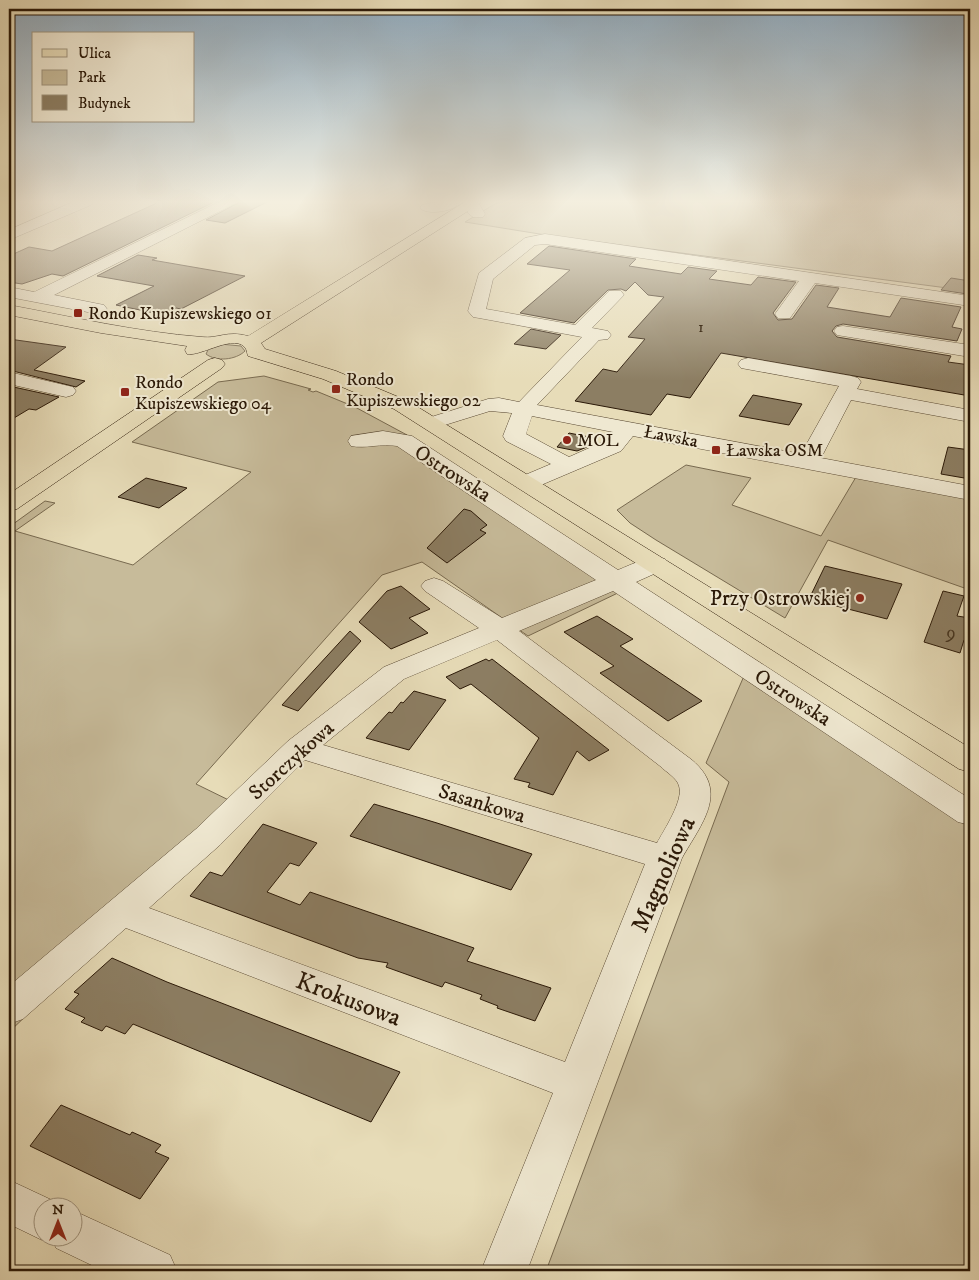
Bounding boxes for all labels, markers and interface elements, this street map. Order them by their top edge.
legend [32,32,195,122]
text: Ulica [78,44,111,63]
text: Park [78,68,107,87]
text: Budynek [78,94,131,113]
place label: Rondo Kupiszewskiego 01 [88,303,272,325]
marker: Rondo Kupiszewskiego 01 [72,307,84,319]
house number: 1 [698,317,704,337]
place label: Rondo Kupiszewskiego 02 [346,369,481,412]
place label: Rondo Kupiszewskiego 04 [135,372,272,415]
marker: Rondo Kupiszewskiego 02 [330,383,342,395]
marker: Rondo Kupiszewskiego 04 [119,386,131,398]
street label: Ławska [642,421,700,453]
place label: MOL [577,430,619,452]
marker: MOL [561,434,573,446]
street label: Ostrowska [409,439,496,508]
place label: Ławska OSM [726,440,823,462]
marker: Ławska OSM [710,444,722,456]
place label: Przy Ostrowskiej [710,586,850,612]
marker: Przy Ostrowskiej [854,592,866,604]
house number: 9 [945,622,956,645]
street label: Ostrowska [749,663,836,732]
street label: Storczykowa [244,716,340,806]
street label: Sasankowa [435,778,528,830]
street label: Magnoliowa [624,812,703,937]
street label: Krokusowa [291,965,406,1034]
north arrow [32,1198,82,1248]
text: N [52,1201,64,1219]

